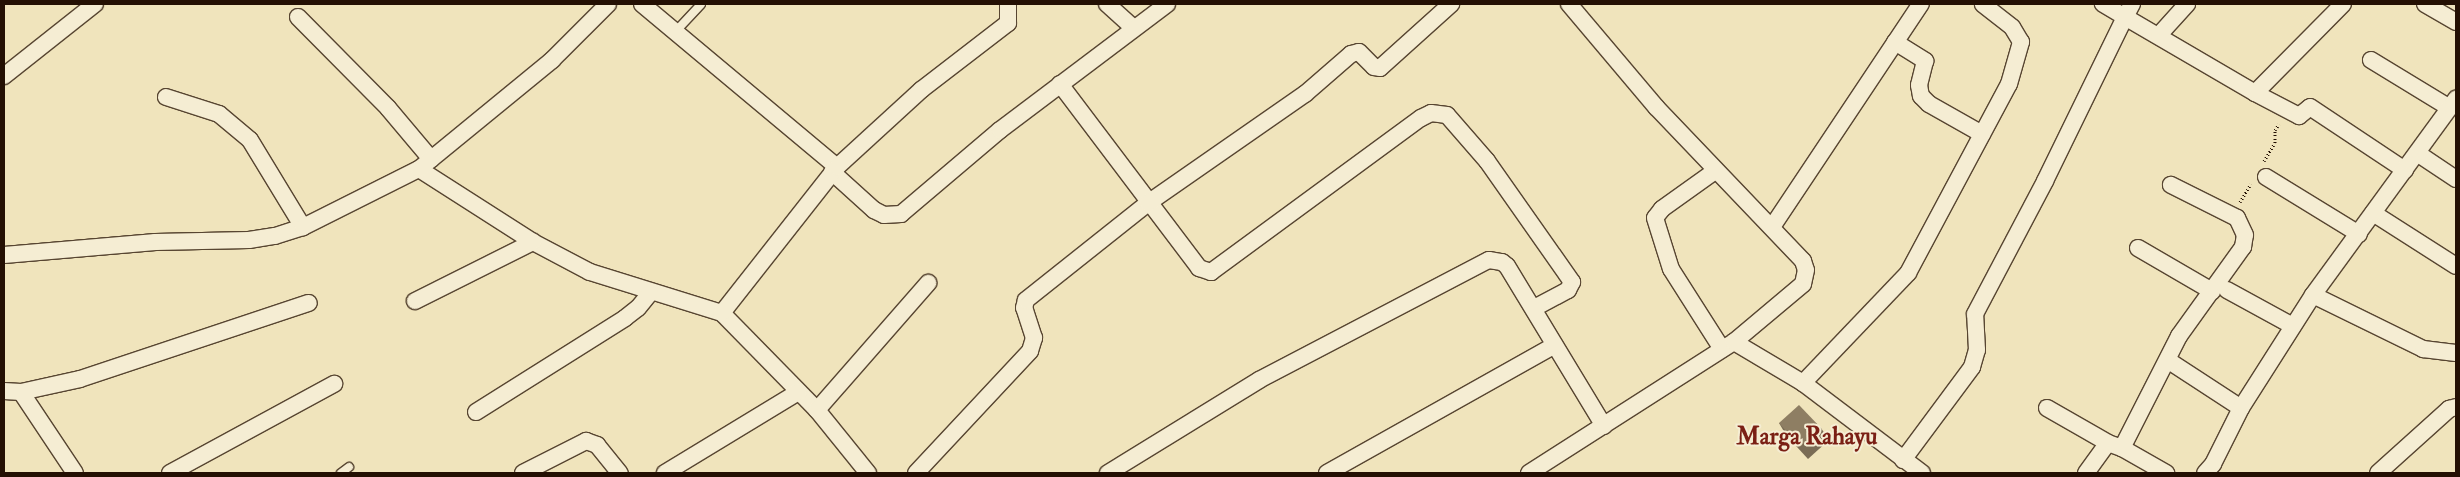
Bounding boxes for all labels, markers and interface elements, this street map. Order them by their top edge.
district label: Marga Rahayu [1737,423,1877,451]

